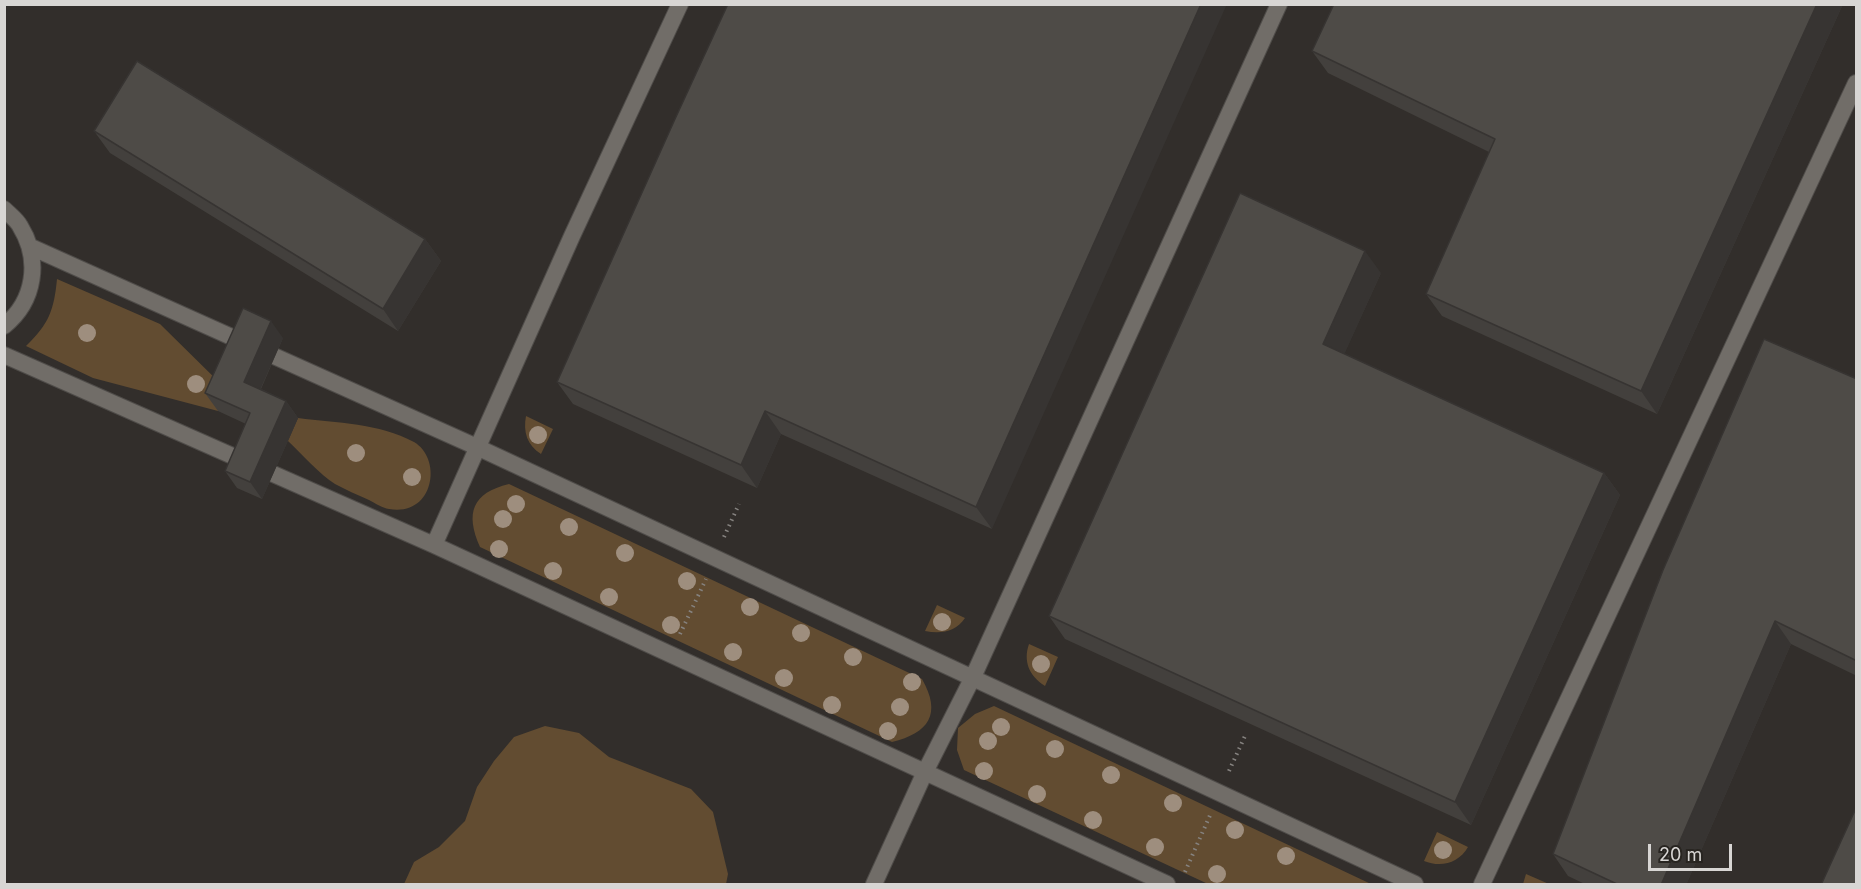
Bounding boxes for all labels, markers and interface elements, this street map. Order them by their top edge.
scale bar [1651,832,1735,870]
text: 20 m [1659,844,1702,865]

